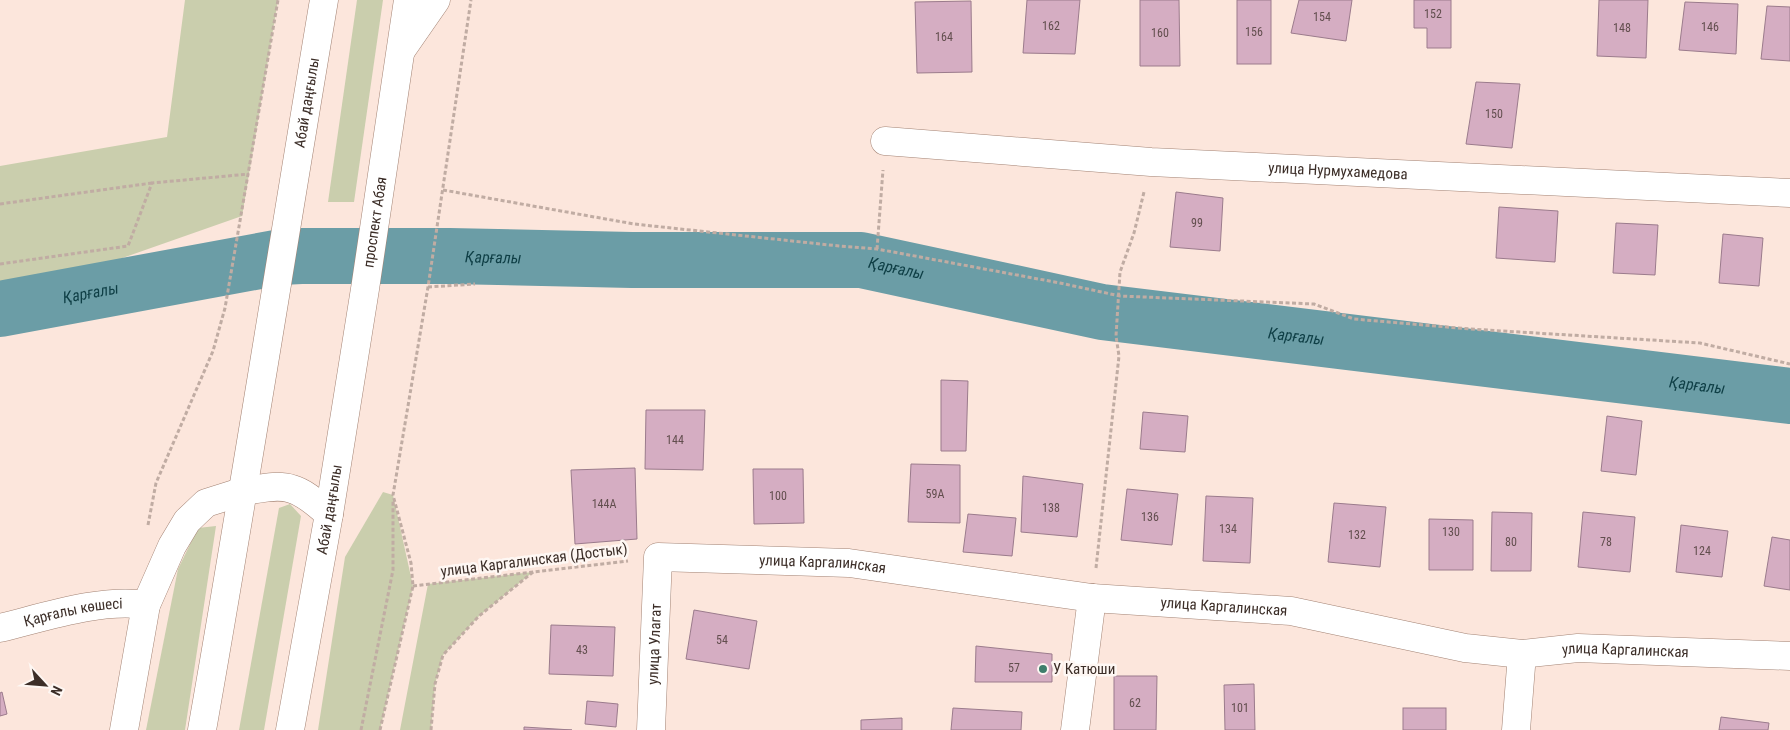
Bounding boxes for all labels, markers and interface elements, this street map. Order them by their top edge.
house number: 152 [1424,7,1442,21]
house number: 154 [1313,10,1331,24]
house number: 162 [1042,19,1060,33]
house number: 146 [1701,20,1719,34]
house number: 148 [1613,21,1631,35]
house number: 156 [1245,25,1263,39]
house number: 160 [1151,26,1169,40]
house number: 164 [935,30,953,44]
street label: Абай даңғылы [291,56,323,149]
house number: 150 [1485,107,1503,121]
street label: улица Нурмухамедова [1268,159,1408,183]
street label: проспект Абая [359,175,391,269]
house number: 99 [1191,216,1203,230]
water label: Қарғалы [465,247,522,267]
water label: Қарғалы [867,252,926,283]
water label: Қарғалы [61,278,120,307]
water label: Қарғалы [1267,323,1325,349]
water label: Қарғалы [1668,372,1726,398]
house number: 144 [666,433,684,447]
street label: Абай даңғылы [313,463,346,556]
house number: 59А [926,487,944,501]
house number: 100 [769,489,787,503]
house number: 144А [592,497,616,511]
house number: 138 [1042,501,1060,515]
house number: 136 [1141,510,1159,524]
house number: 134 [1219,522,1237,536]
house number: 130 [1442,525,1460,539]
house number: 132 [1348,528,1366,542]
house number: 80 [1505,535,1517,549]
house number: 78 [1600,535,1612,549]
street label: улица Каргалинская (Достык) [440,540,628,580]
house number: 124 [1693,544,1711,558]
street label: улица Каргалинская [759,551,887,577]
street label: улица Каргалинская [1160,593,1288,620]
street label: Қарғалы көшесі [22,595,123,631]
street label: улица Улагат [644,603,665,685]
house number: 54 [716,633,728,647]
street label: улица Каргалинская [1561,639,1689,661]
house number: 43 [576,643,588,657]
north arrow [20,660,70,710]
place label: У Катюши [1053,660,1115,678]
house number: 57 [1008,661,1020,675]
marker: У Катюши [1037,663,1049,675]
text: N [48,683,66,698]
house number: 62 [1129,696,1141,710]
house number: 101 [1231,701,1249,715]

